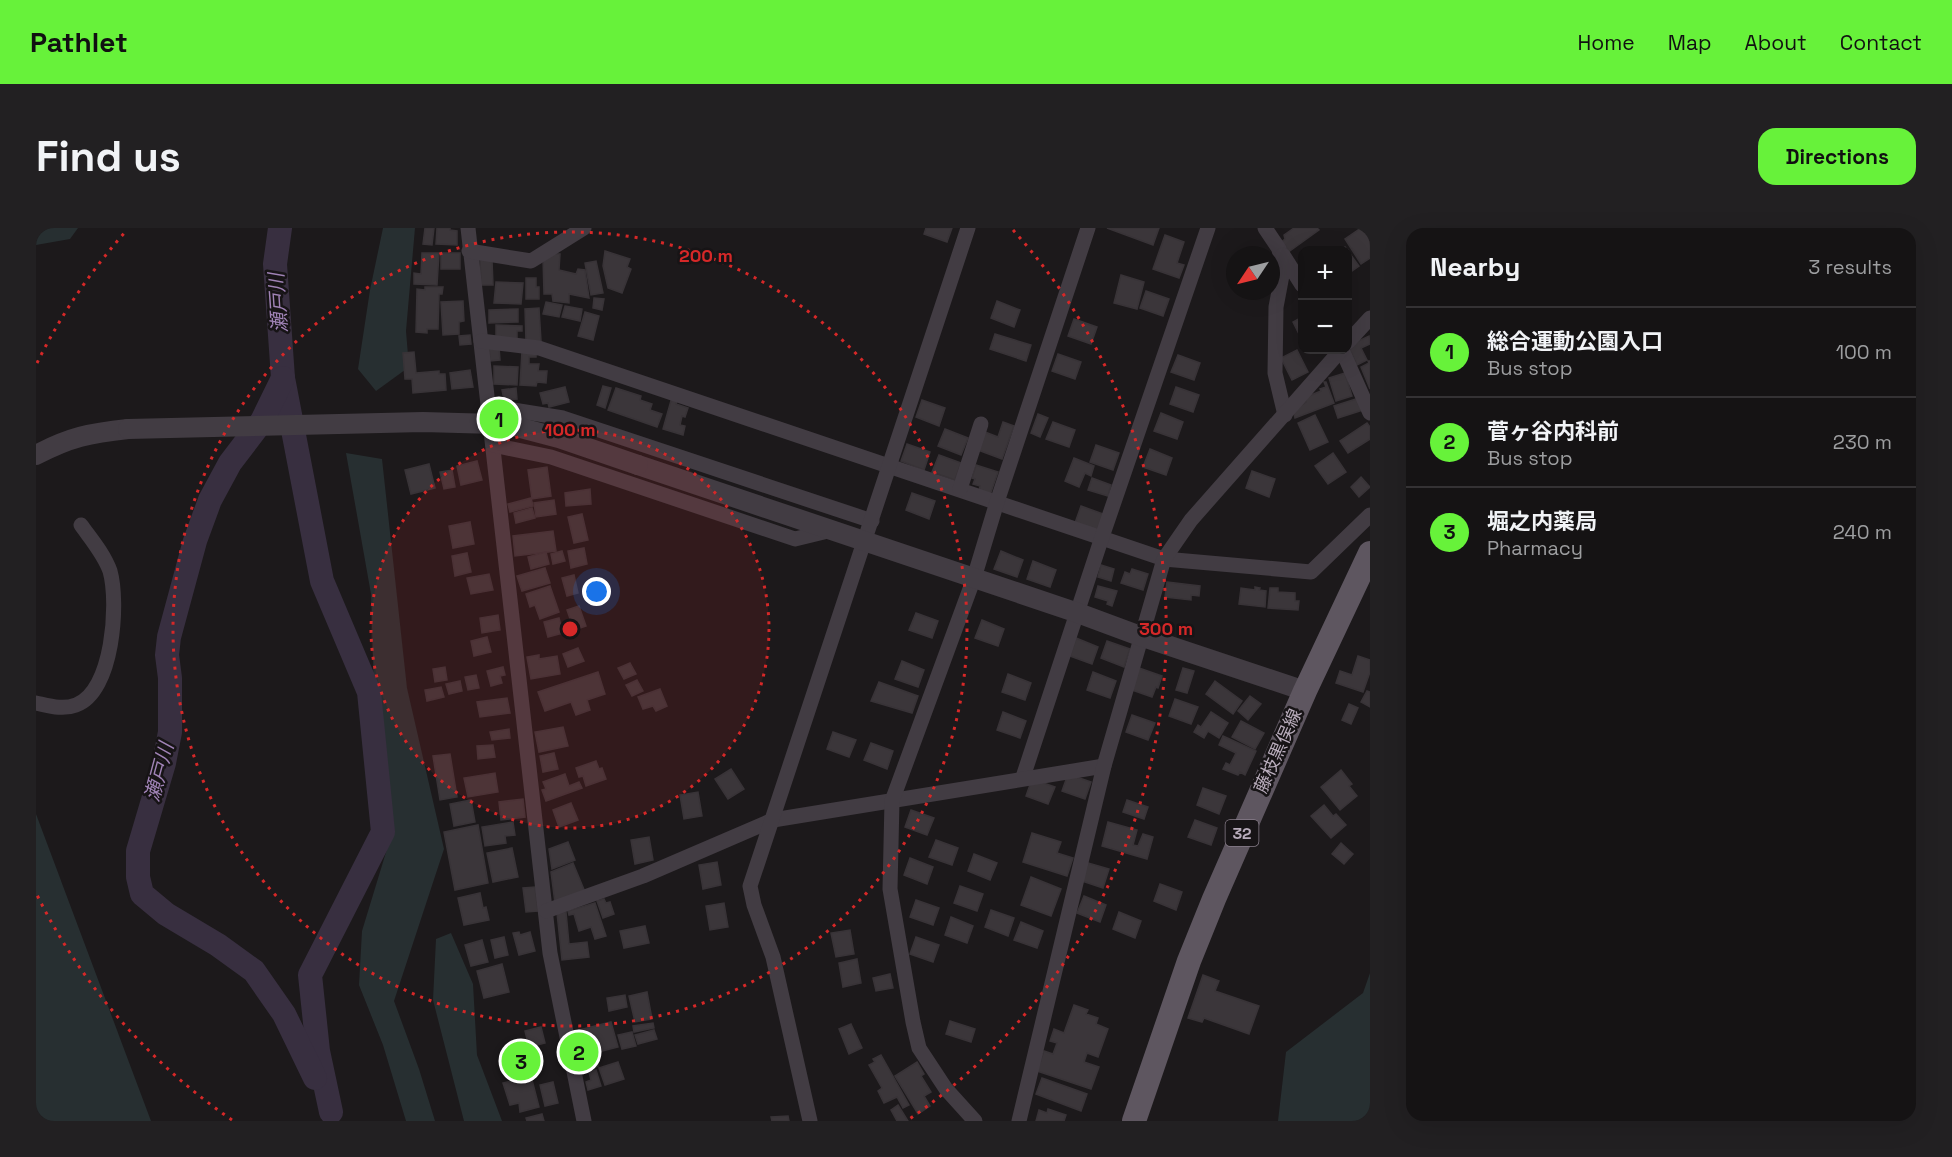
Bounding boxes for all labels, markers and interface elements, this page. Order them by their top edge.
text: Pathlet [30,24,128,60]
text: Home [1577,29,1635,56]
text: Map [1668,29,1712,56]
text: About [1745,29,1807,56]
text: Contact [1840,29,1922,56]
button: Directions [1758,128,1916,185]
text: Find us [36,130,181,183]
text: 200 m [679,244,733,267]
north arrow [1226,246,1280,300]
map controls [1298,246,1352,354]
button: + [1298,246,1352,300]
text: Nearby [1430,250,1520,284]
text: 3 results [1808,254,1892,280]
water label: 瀬戸川 [263,270,293,334]
button: − [1298,300,1352,354]
text: 総合運動公園入口 [1487,327,1663,355]
text: 1 [1445,339,1454,365]
text: 100 m [1836,339,1892,365]
text: Bus stop [1487,355,1573,381]
pin: 1 [480,396,518,441]
text: 菅ヶ谷内科前 [1487,417,1619,445]
text: 100 m [544,418,596,441]
text: 2 [1444,429,1455,455]
text: 230 m [1833,429,1892,455]
text: Bus stop [1487,445,1573,471]
text: 堀之内薬局 [1487,507,1597,535]
text: 3 [1443,519,1456,545]
text: 240 m [1833,519,1892,545]
text: Pharmacy [1487,535,1583,561]
your location [582,577,611,606]
text: 300 m [1139,617,1193,640]
centre of rings [560,619,580,639]
street label: 藤枝黒俣線 [1249,705,1306,797]
water label: 瀬戸川 [139,738,180,804]
road number: 32 [1226,820,1258,846]
pin: 2 [560,1030,598,1074]
pin: 3 [502,1038,540,1084]

